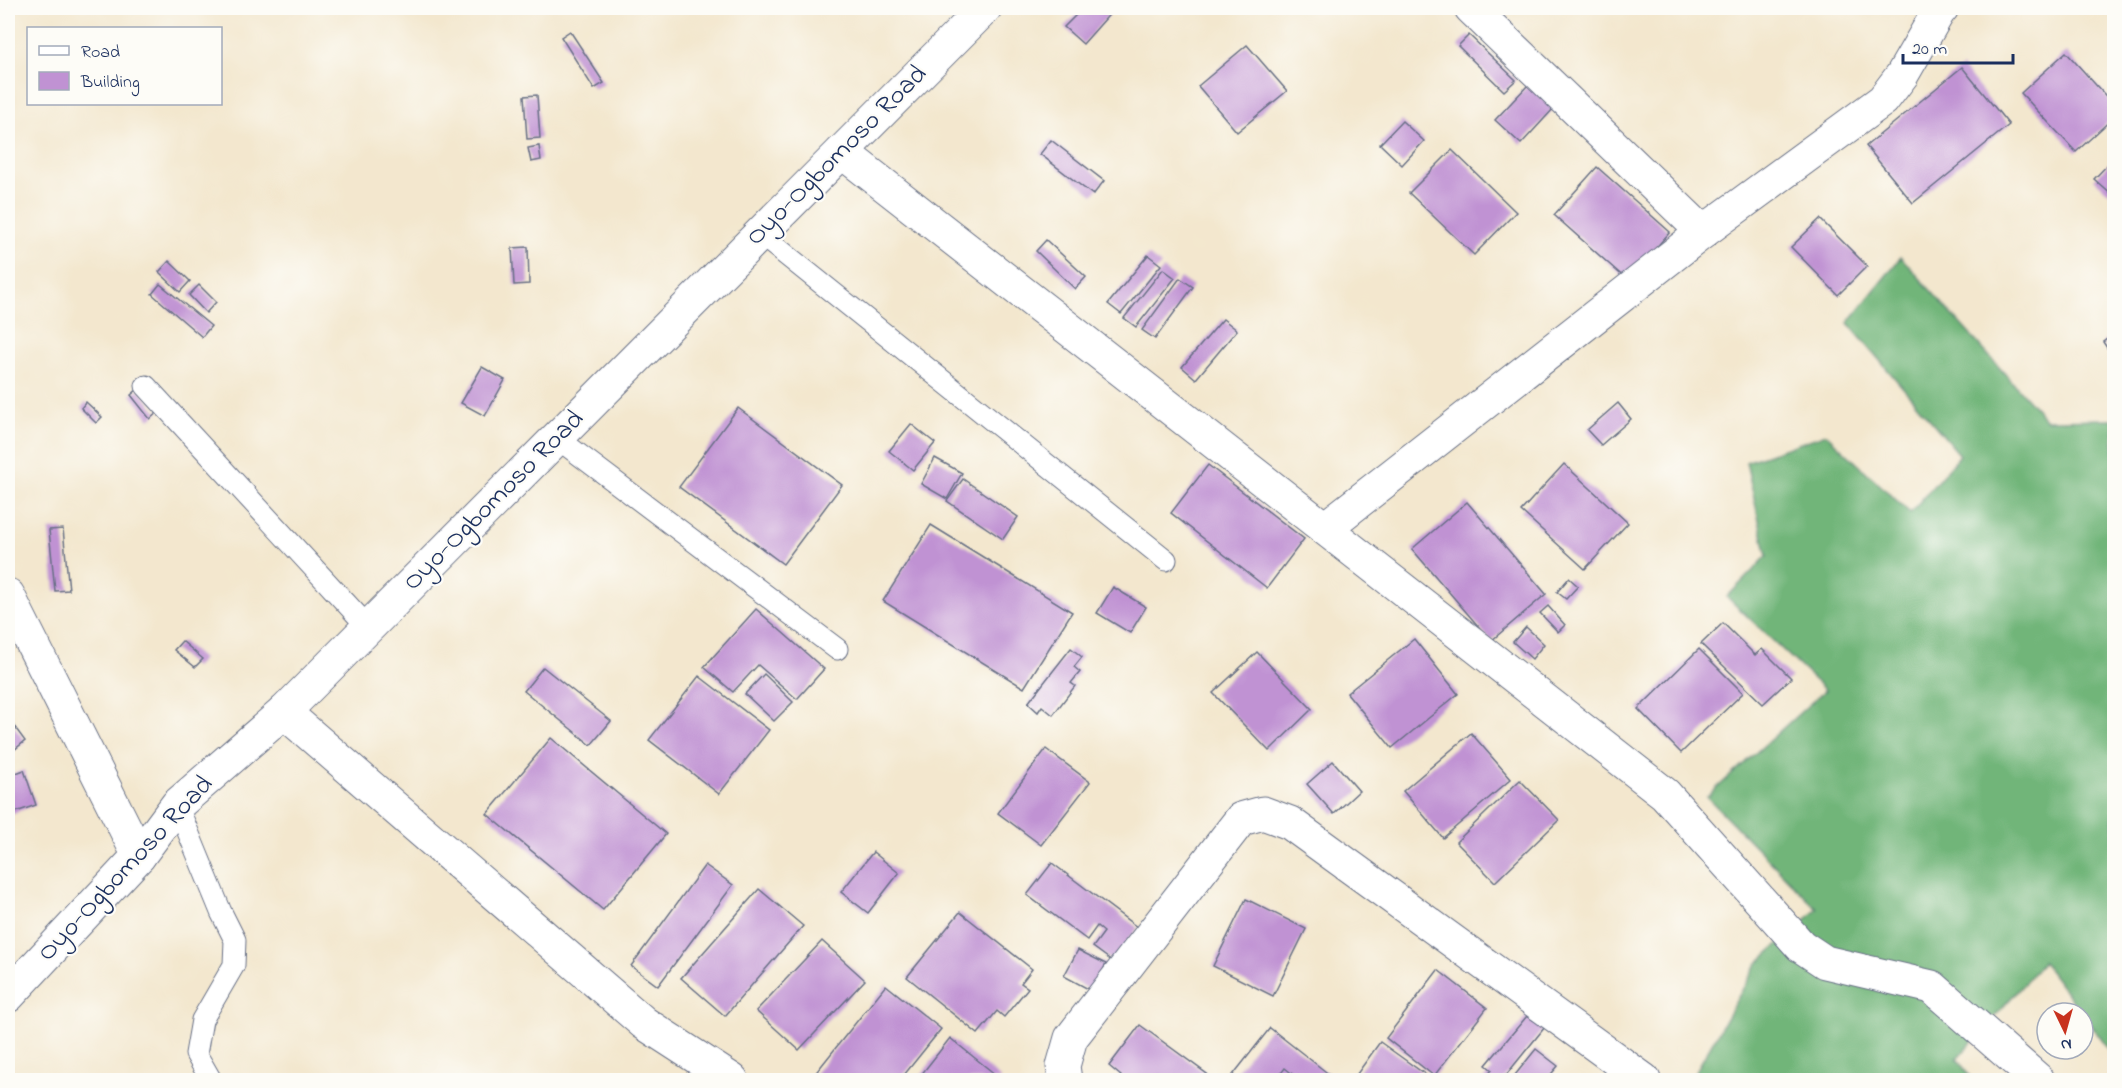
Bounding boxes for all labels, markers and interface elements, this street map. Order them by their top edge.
legend [27,27,222,105]
scale bar [1903,27,2012,65]
text: 20 m [1912,37,1947,63]
text: Road [81,40,120,66]
street label: Oyo-Ogbomoso Road [737,56,937,256]
text: Building [80,70,140,97]
street label: Oyo-Ogbomoso Road [394,401,594,601]
street label: Oyo-Ogbomoso Road [29,767,223,971]
north arrow [2035,1001,2095,1061]
text: N [2060,1032,2073,1056]

